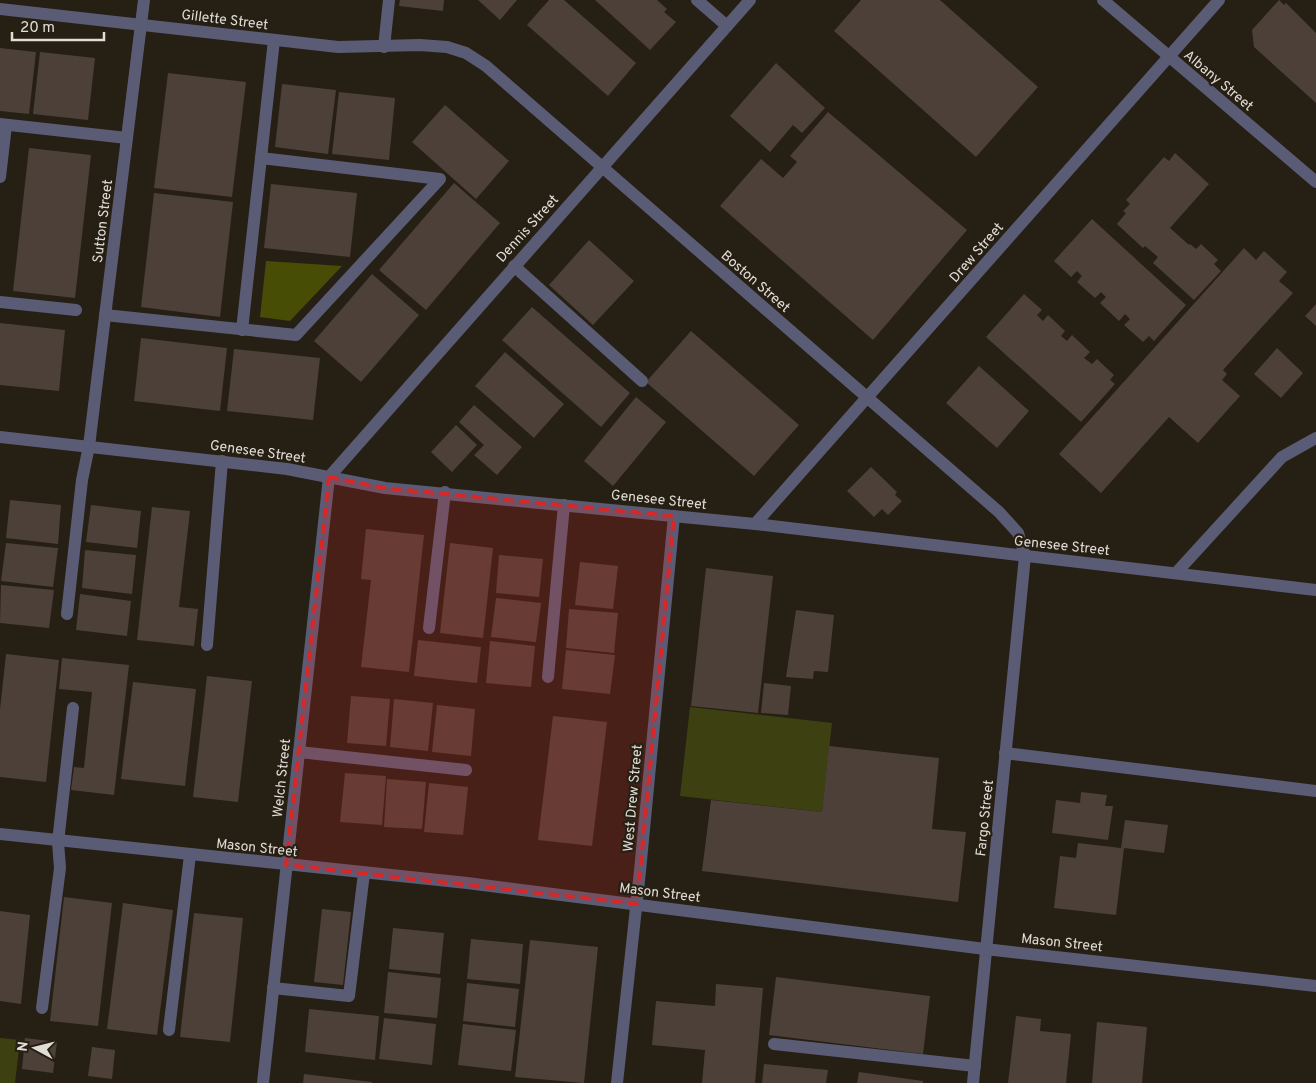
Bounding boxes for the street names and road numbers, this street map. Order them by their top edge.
street label: Gillette Street [180,7,269,34]
street label: Albany Street [1180,47,1256,115]
street label: Sutton Street [90,178,117,264]
street label: Dennis Street [493,192,563,266]
street label: Drew Street [946,220,1008,286]
street label: Boston Street [717,247,793,317]
street label: Genesee Street [209,437,307,468]
street label: Genesee Street [610,487,708,514]
street label: Genesee Street [1013,533,1111,560]
street label: Welch Street [270,738,295,819]
street label: West Drew Street [620,744,647,853]
street label: Fargo Street [973,779,998,857]
street label: Mason Street [215,836,299,861]
street label: Mason Street [618,880,702,907]
street label: Mason Street [1020,931,1104,956]

